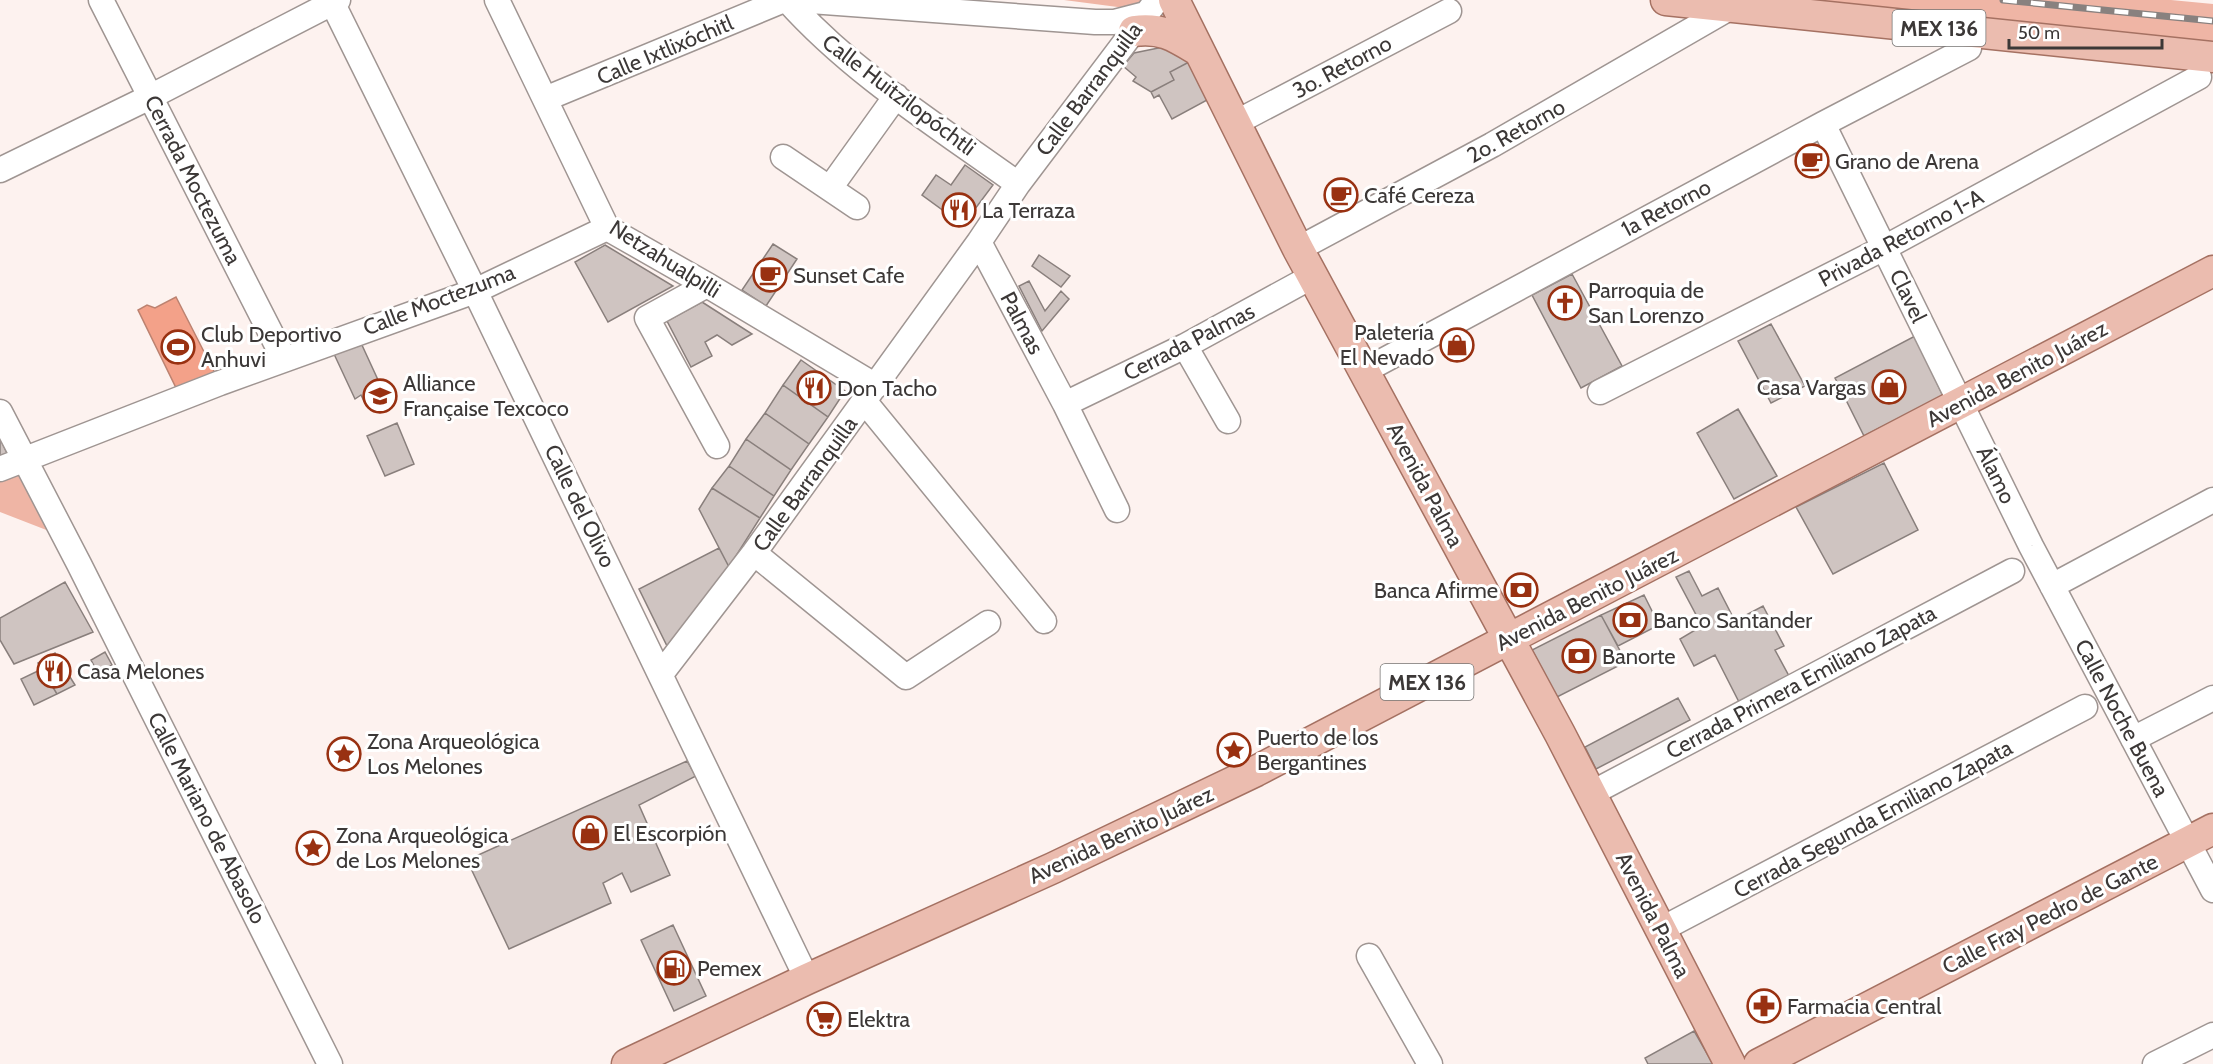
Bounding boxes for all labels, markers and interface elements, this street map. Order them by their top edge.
street label: Calle Ixtlixóchitl [593,9,738,91]
road number: MEX 136 [1892,10,1986,46]
scale bar [2009,12,2162,50]
street label: Calle Barranquilla [1030,17,1148,161]
text: 50 m [2018,22,2060,44]
street label: Calle Huitzilopóchtli [817,29,981,161]
street label: 3o. Retorno [1288,30,1396,104]
street label: Cerrada Moctezuma [139,91,248,270]
street label: 2o. Retorno [1462,93,1570,169]
cafe icon: Grano de Arena [1794,143,1830,179]
place label: Grano de Arena [1835,148,1980,175]
street label: 1a Retorno [1617,173,1715,243]
cafe icon: Café Cereza [1323,177,1359,213]
place label: Café Cereza [1364,182,1475,209]
street label: Privada Retorno 1-A [1814,183,1988,293]
restaurant icon: La Terraza [941,192,977,228]
place label: La Terraza [982,197,1075,224]
street label: Netzahualpilli [604,214,726,304]
cafe icon: Sunset Cafe [752,257,788,293]
street label: Calle Moctezuma [359,258,519,341]
place label: Sunset Cafe [793,262,905,289]
street label: Clavel [1884,265,1933,328]
place label: Parroquia de San Lorenzo [1588,277,1704,329]
church icon: Parroquia de San Lorenzo [1547,285,1583,321]
street label: Palmas [994,287,1050,359]
street label: Cerrada Palmas [1119,297,1259,387]
street label: Avenida Benito Juárez [1922,315,2112,433]
place label: Paletería El Nevado [1340,319,1434,371]
place label: Club Deportivo Anhuvi [201,321,342,373]
shop icon: Paletería El Nevado [1439,327,1475,363]
sports icon: Club Deportivo Anhuvi [160,329,196,365]
shop icon: Casa Vargas [1871,369,1907,405]
place label: Alliance Française Texcoco [403,370,569,422]
restaurant icon: Don Tacho [796,370,832,406]
place label: Casa Vargas [1757,374,1866,401]
place label: Don Tacho [837,375,937,402]
school or university icon: Alliance Française Texcoco [362,378,398,414]
street label: Calle Barranquilla [747,411,863,557]
street label: Avenida Palma [1381,418,1469,552]
street label: Calle del Olivo [539,440,621,572]
street label: Álamo [1971,442,2021,508]
street label: Avenida Benito Juárez [1491,541,1683,657]
bank icon: Banca Afirme [1503,572,1539,608]
place label: Banca Afirme [1374,577,1498,604]
street label: Cerrada Primera Emiliano Zapata [1661,599,1941,765]
bank icon: Banco Santander [1612,602,1648,638]
place label: Banco Santander [1653,607,1812,634]
street label: Calle Noche Buena [2069,635,2175,802]
bank icon: Banorte [1561,638,1597,674]
place label: Banorte [1602,643,1676,670]
restaurant icon: Casa Melones [36,653,72,689]
place label: Casa Melones [77,658,204,685]
road number: MEX 136 [1380,664,1474,700]
street label: Calle Mariano de Abasolo [142,708,272,928]
place label: Puerto de los Bergantines [1257,724,1378,776]
place label: Zona Arqueológica Los Melones [367,728,540,780]
place icon: Puerto de los Bergantines [1216,732,1252,768]
street label: Cerrada Segunda Emiliano Zapata [1729,734,2017,904]
place icon: Zona Arqueológica Los Melones [326,736,362,772]
street label: Avenida Benito Juárez [1024,780,1218,890]
shop icon: El Escorpión [572,815,608,851]
place label: El Escorpión [613,820,727,847]
place label: Zona Arqueológica de Los Melones [336,822,509,874]
place icon: Zona Arqueológica de Los Melones [295,830,331,866]
street label: Avenida Palma [1610,848,1696,983]
street label: Calle Fray Pedro de Gante [1938,848,2162,980]
fuel station icon: Pemex [656,950,692,986]
place label: Pemex [697,955,762,982]
pharmacy icon: Farmacia Central [1746,988,1782,1024]
place label: Farmacia Central [1787,993,1942,1020]
supermarket icon: Elektra [806,1001,842,1037]
place label: Elektra [847,1006,911,1033]

